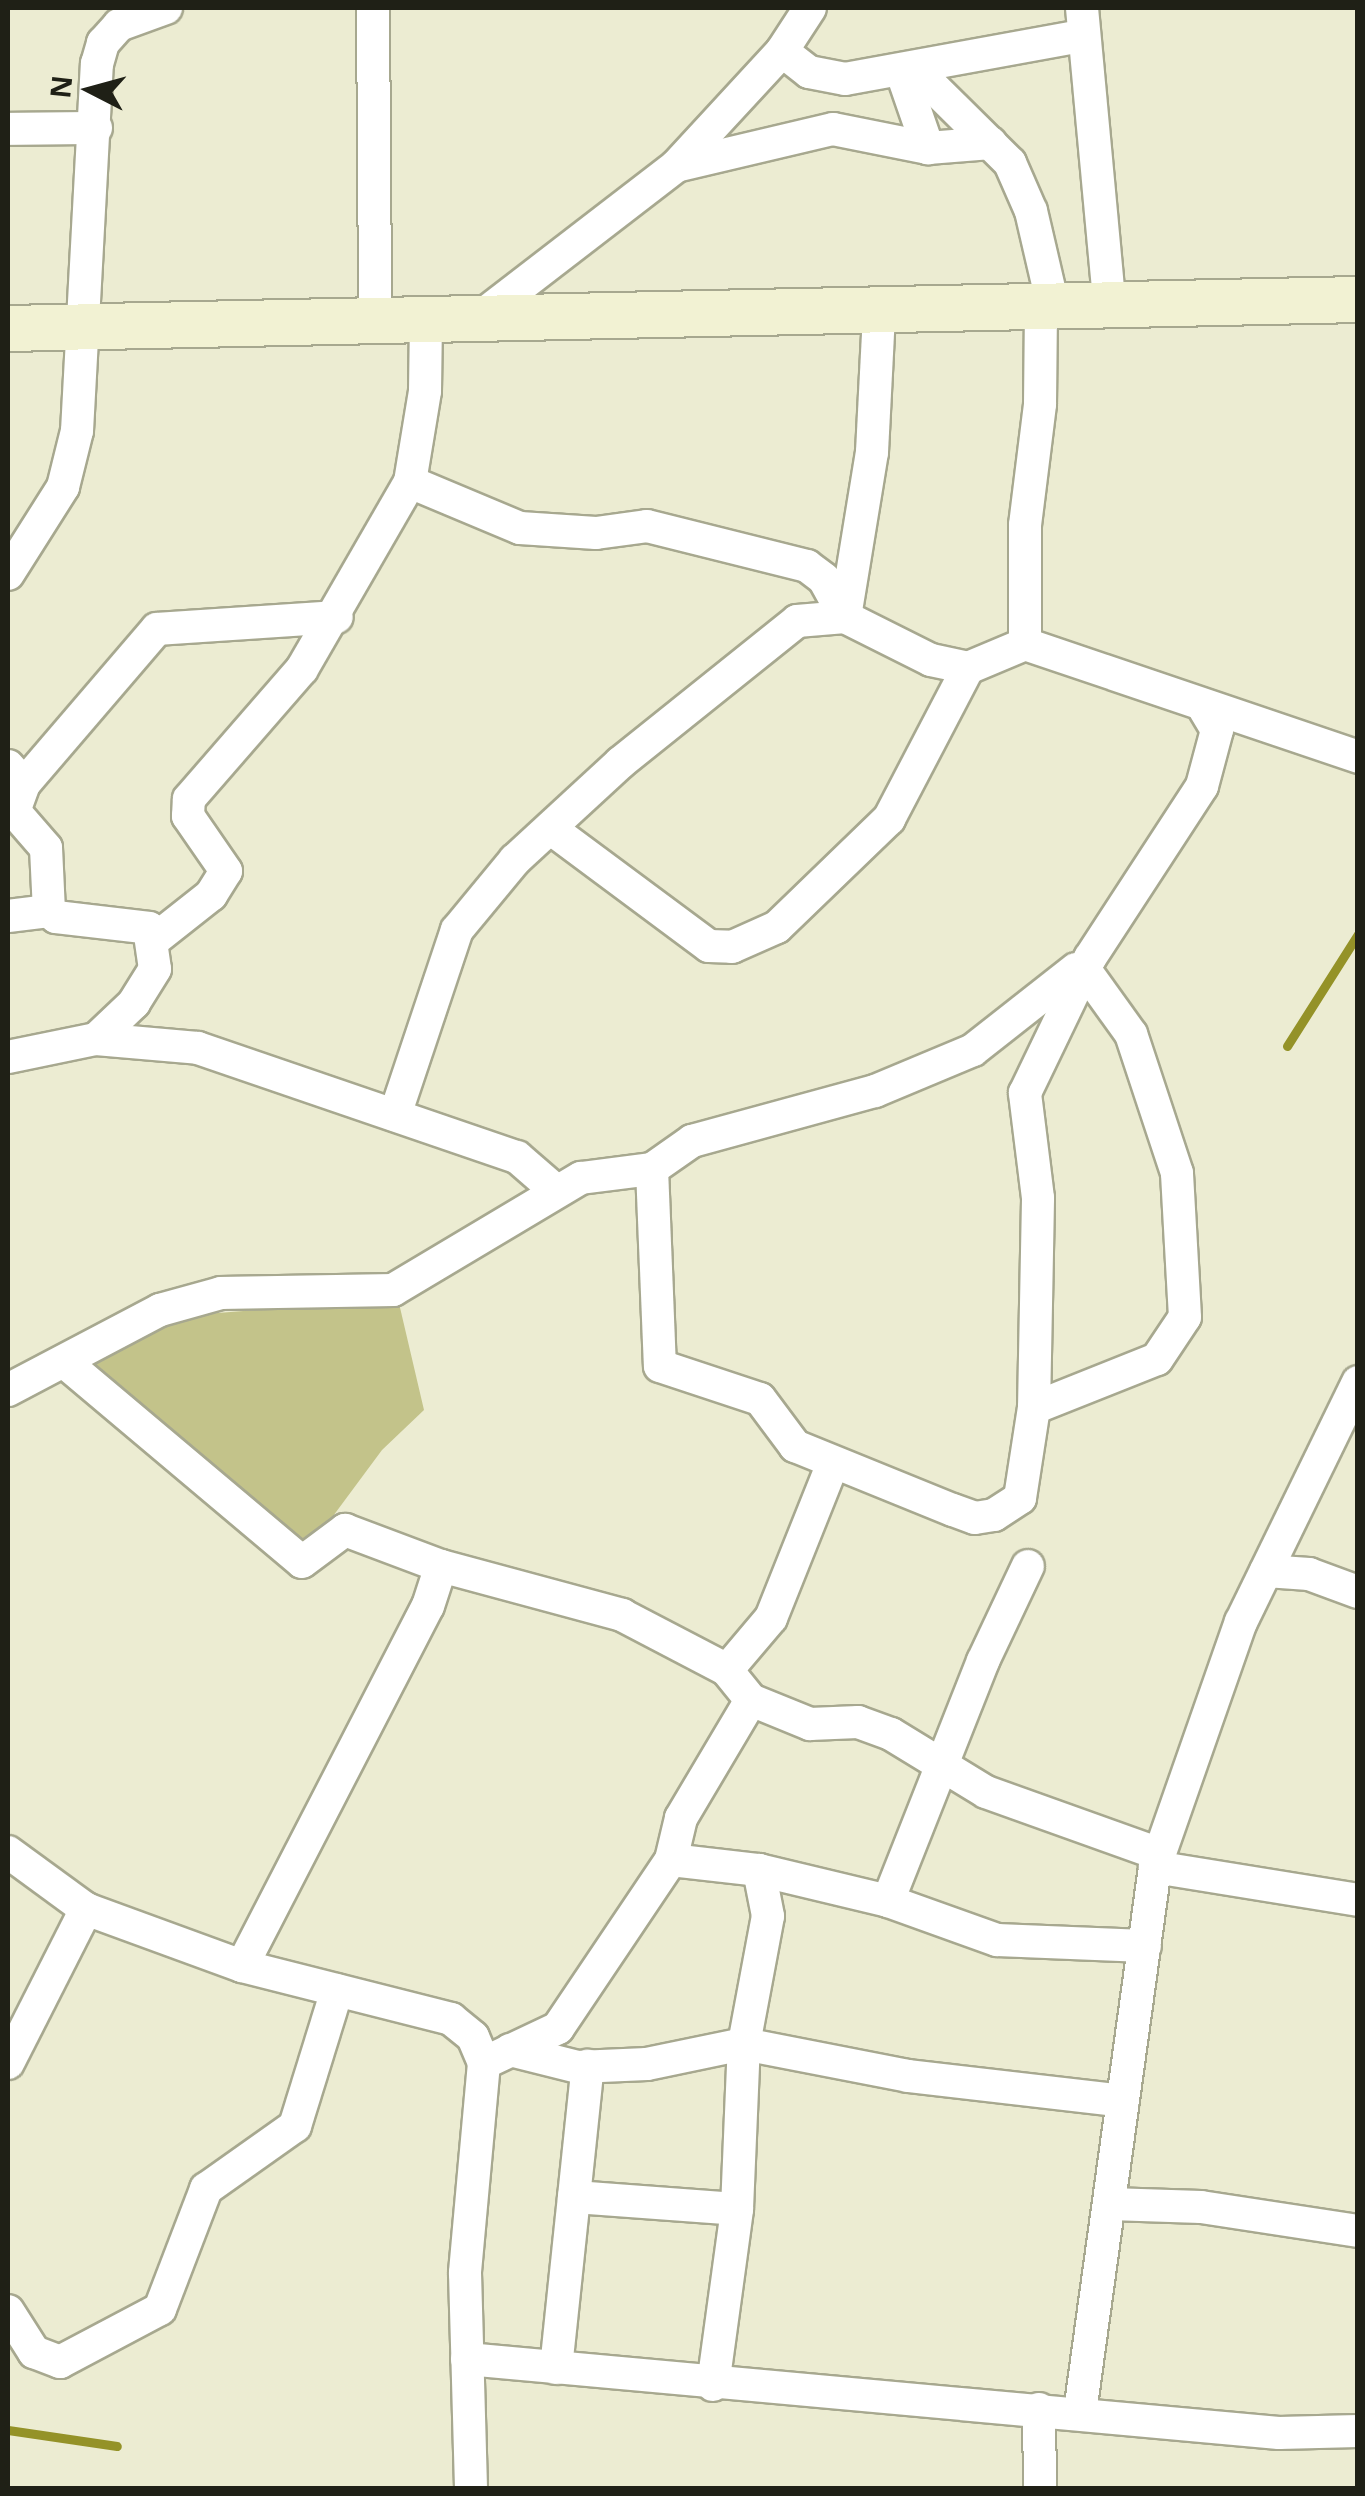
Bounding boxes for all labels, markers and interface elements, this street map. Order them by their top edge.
north arrow [40,40,140,140]
text: N [40,74,80,100]

